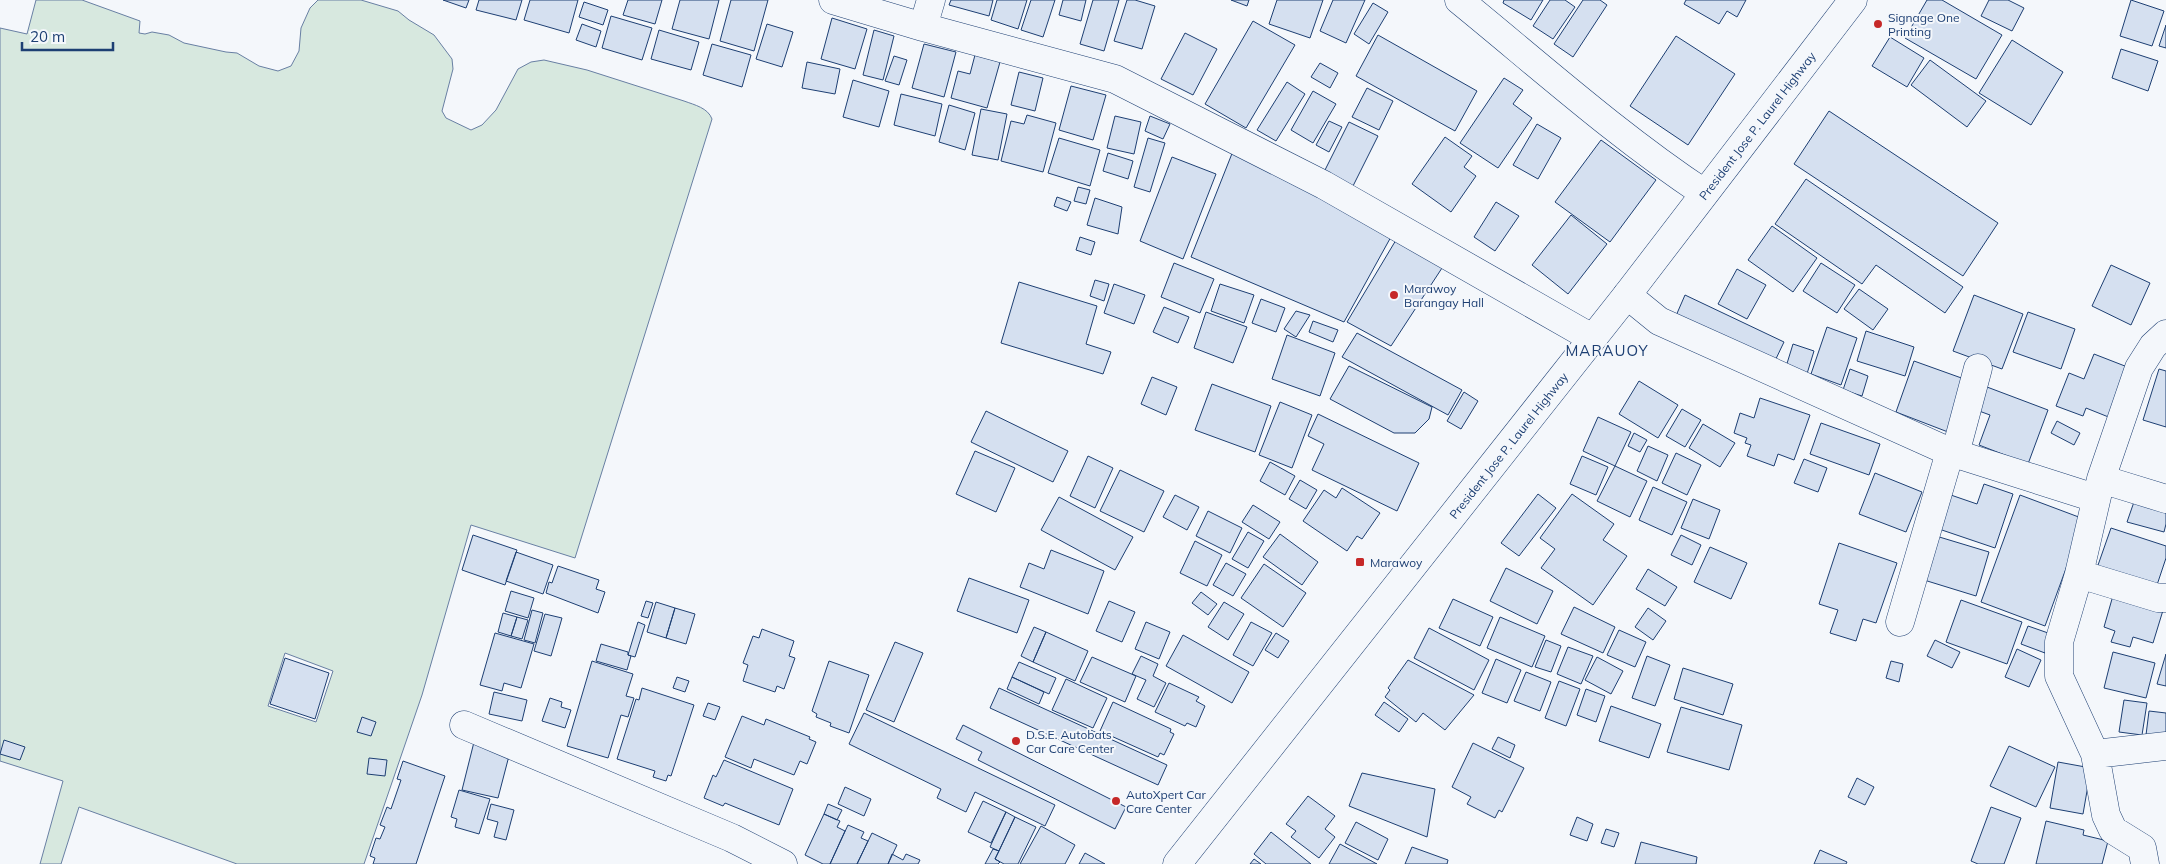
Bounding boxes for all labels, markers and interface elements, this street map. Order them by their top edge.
place label: Signage One Printing [1888,10,1960,39]
marker: Signage One Printing [1872,18,1884,30]
scale bar [22,20,114,52]
text: 20 m [30,27,65,46]
street label: President Jose P. Laurel Highway [1695,48,1819,203]
place label: Marawoy Barangay Hall [1404,281,1484,310]
marker: Marawoy Barangay Hall [1388,289,1400,301]
district label: MARAUOY [1565,341,1649,360]
street label: President Jose P. Laurel Highway [1446,368,1571,521]
place label: Marawoy [1370,555,1423,570]
marker: Marawoy [1354,556,1366,568]
place label: D.S.E. Autobats Car Care Center [1026,727,1115,756]
marker: D.S.E. Autobats Car Care Center [1010,735,1022,747]
place label: AutoXpert Car Care Center [1126,787,1207,816]
marker: AutoXpert Car Care Center [1110,795,1122,807]

